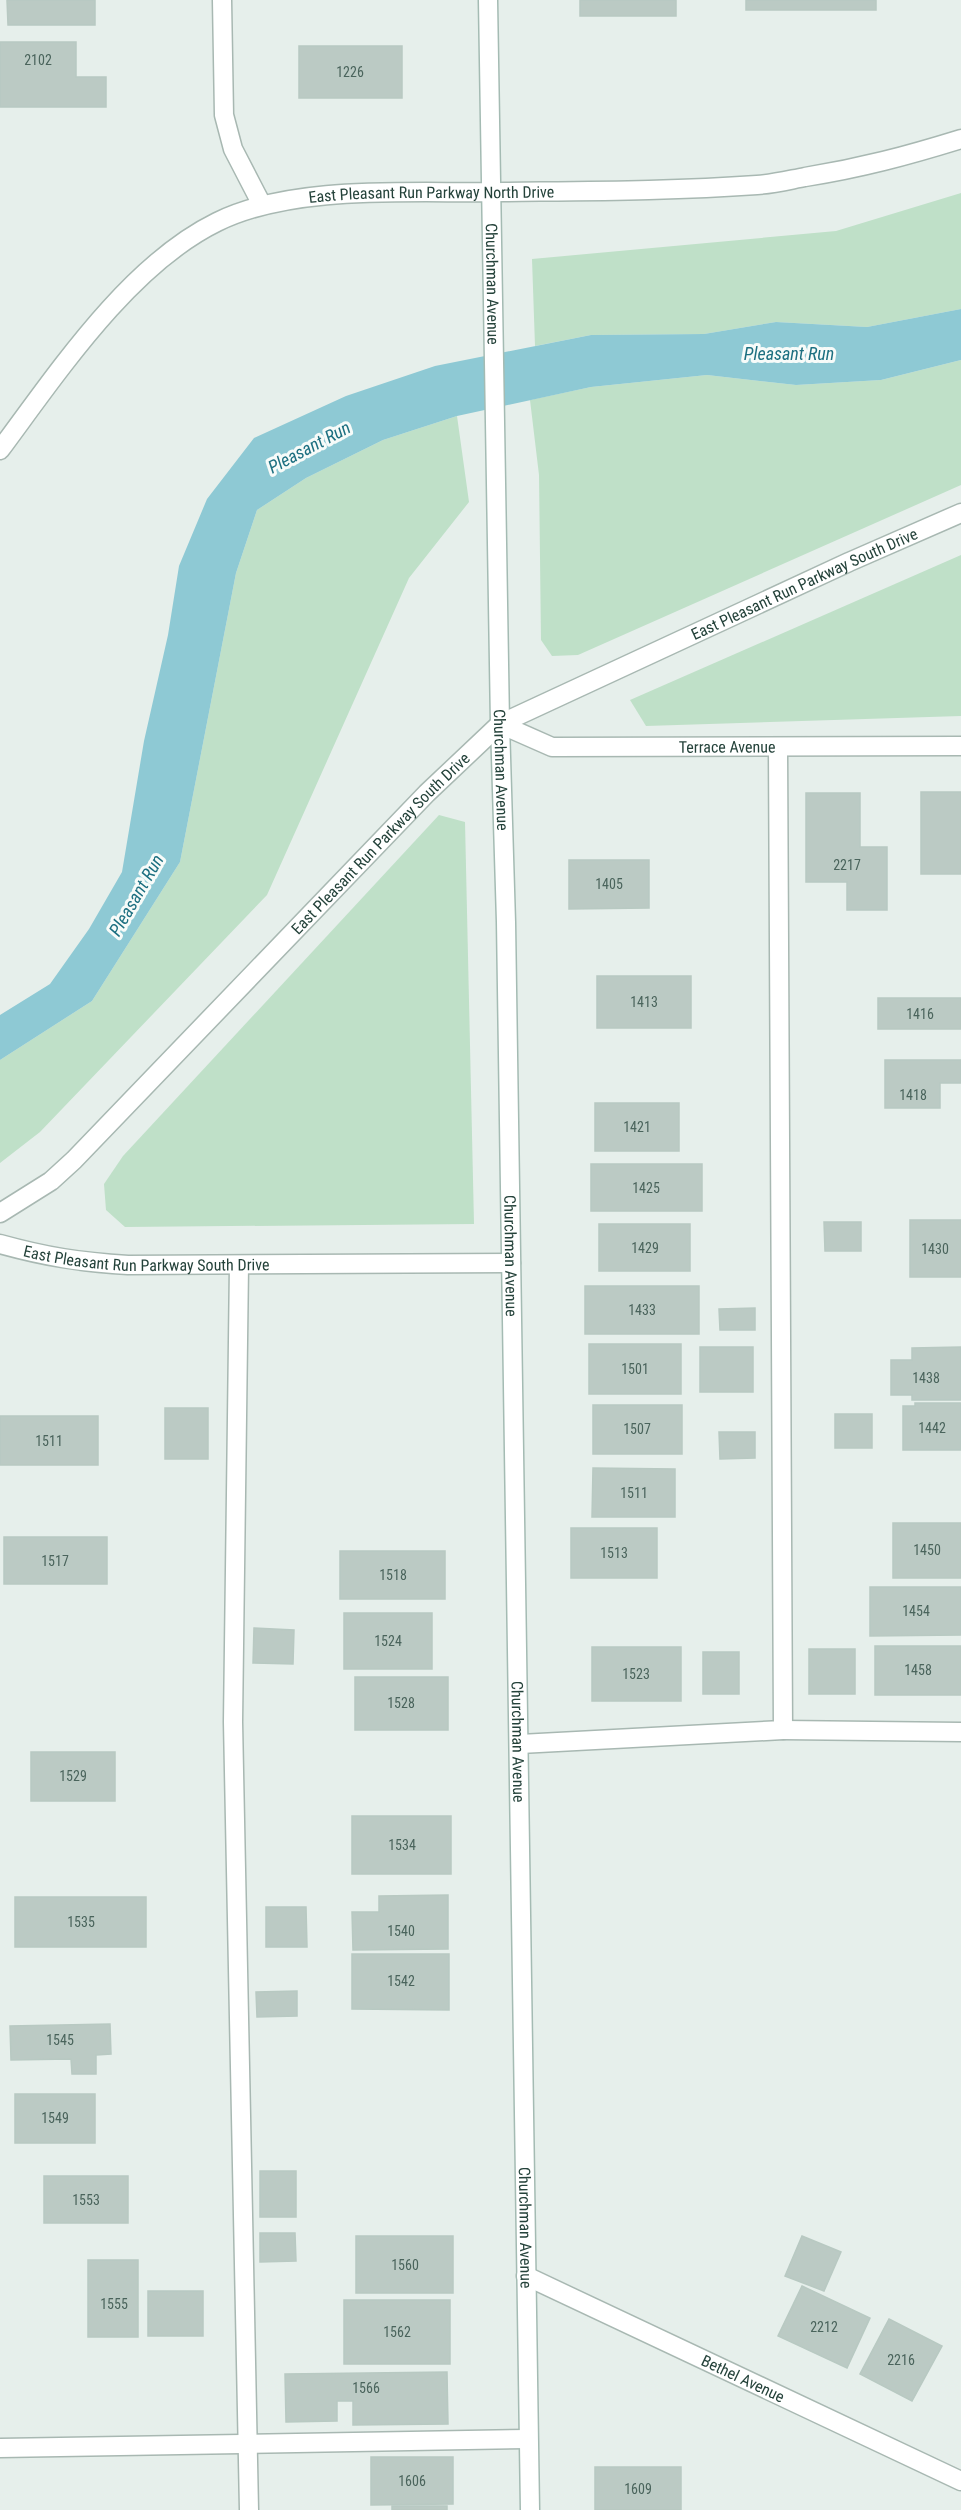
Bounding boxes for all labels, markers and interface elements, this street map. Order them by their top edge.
house number: 2102 [24,52,52,68]
house number: 1226 [336,64,364,80]
street label: East Pleasant Run Parkway North Drive [307,182,554,207]
street label: Churchman Avenue [482,223,503,345]
water label: Pleasant Run [744,343,834,364]
water label: Pleasant Run [264,416,354,478]
street label: East Pleasant Run Parkway South Drive [688,524,920,644]
street label: Churchman Avenue [490,709,513,831]
street label: Terrace Avenue [679,737,776,756]
street label: East Pleasant Run Parkway South Drive [287,748,473,938]
water label: Pleasant Run [104,851,168,939]
house number: 2217 [833,857,861,873]
house number: 1405 [595,876,623,892]
house number: 1413 [630,994,658,1010]
house number: 1416 [906,1006,934,1022]
house number: 1418 [899,1087,927,1103]
house number: 1421 [623,1119,651,1135]
house number: 1425 [632,1180,660,1196]
street label: Churchman Avenue [501,1195,521,1317]
house number: 1429 [631,1240,659,1256]
street label: East Pleasant Run Parkway South Drive [22,1241,269,1275]
house number: 1430 [921,1241,949,1257]
house number: 1433 [628,1302,656,1318]
house number: 1501 [621,1361,649,1377]
house number: 1438 [912,1370,940,1386]
house number: 1442 [918,1420,946,1436]
house number: 1507 [623,1421,651,1437]
house number: 1511 [35,1433,63,1449]
house number: 1511 [620,1485,648,1501]
house number: 1450 [913,1542,941,1558]
house number: 1513 [600,1545,628,1561]
house number: 1517 [41,1553,69,1569]
house number: 1518 [379,1567,407,1583]
house number: 1454 [902,1603,930,1619]
house number: 1524 [374,1633,402,1649]
house number: 1458 [904,1662,932,1678]
house number: 1523 [622,1666,650,1682]
street label: Churchman Avenue [508,1681,529,1803]
house number: 1528 [387,1695,415,1711]
house number: 1529 [59,1768,87,1784]
house number: 1534 [388,1837,416,1853]
house number: 1535 [67,1914,95,1930]
house number: 1540 [387,1923,415,1939]
house number: 1542 [387,1973,415,1989]
house number: 1545 [46,2032,74,2048]
house number: 1549 [41,2110,69,2126]
street label: Churchman Avenue [515,2167,536,2289]
house number: 1553 [72,2192,100,2208]
house number: 1560 [391,2257,419,2273]
house number: 1555 [100,2296,128,2312]
house number: 2212 [810,2319,838,2335]
house number: 1562 [383,2324,411,2340]
street label: Bethel Avenue [699,2351,788,2406]
house number: 2216 [887,2352,915,2368]
house number: 1566 [352,2380,380,2396]
house number: 1606 [398,2473,426,2489]
house number: 1609 [624,2481,652,2497]

